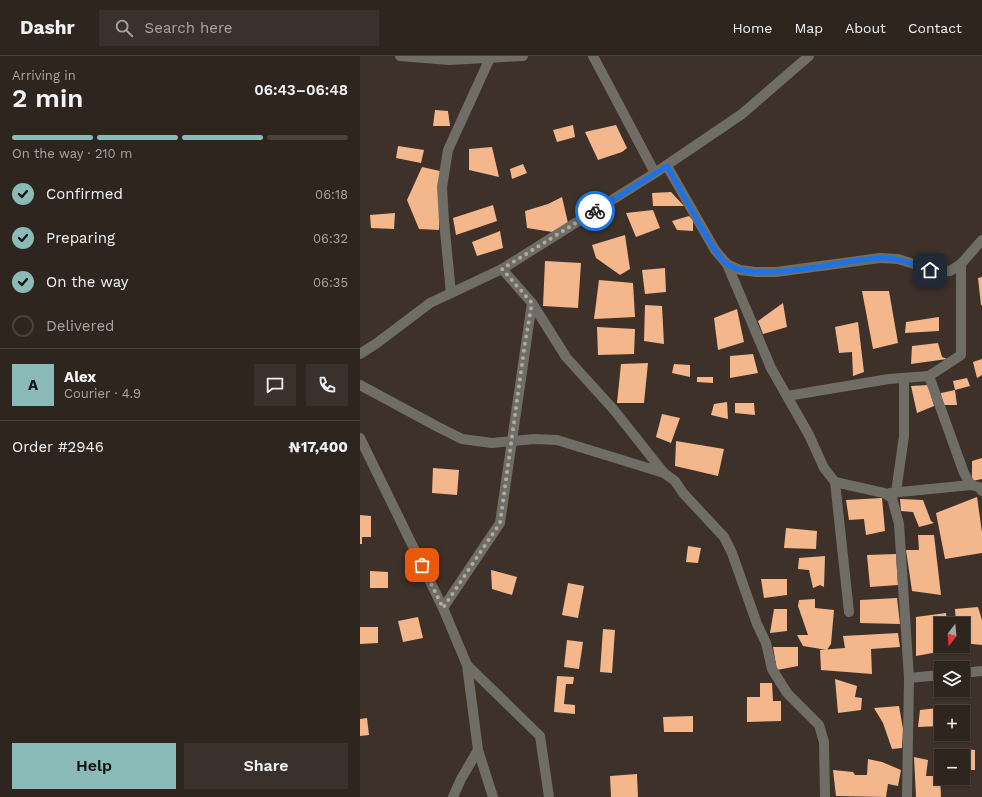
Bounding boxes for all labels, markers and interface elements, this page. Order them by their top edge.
search box [99,10,379,46]
text: Dashr [20,16,75,39]
icon: search [113,17,135,39]
text: Search here [145,19,233,37]
text: Home [732,20,772,36]
text: Map [794,20,823,36]
text: About [845,20,886,36]
text: Contact [908,20,962,36]
text: Arriving in [12,68,76,83]
text: 06:43–06:48 [254,81,348,99]
text: 2 min [12,83,83,113]
text: On the way · 210 m [12,146,132,161]
icon: check [12,183,34,205]
text: Confirmed [46,185,123,203]
text: 06:18 [315,187,348,202]
courier [575,191,615,231]
icon: bike [584,200,606,222]
icon: check [12,227,34,249]
text: Preparing [46,229,115,247]
text: 06:32 [313,231,348,246]
pin [913,253,947,287]
icon: home [919,259,941,281]
icon: check [12,271,34,293]
text: On the way [46,273,128,291]
text: 06:35 [313,275,348,290]
text: Delivered [46,317,114,335]
button: chat [254,364,296,406]
button: phone [306,364,348,406]
text: Alex [64,368,96,386]
text: A [28,376,38,394]
text: Courier · 4.9 [64,386,141,401]
text: Order #2946 [12,438,104,456]
text: ₦17,400 [289,438,348,456]
pin [405,548,439,582]
icon: bag [411,554,433,576]
north arrow [934,617,970,653]
map controls [934,617,970,785]
button: layers [934,661,970,697]
button: + [934,705,970,741]
button: Help [12,743,176,789]
button: Share [184,743,348,789]
button: − [934,749,970,785]

